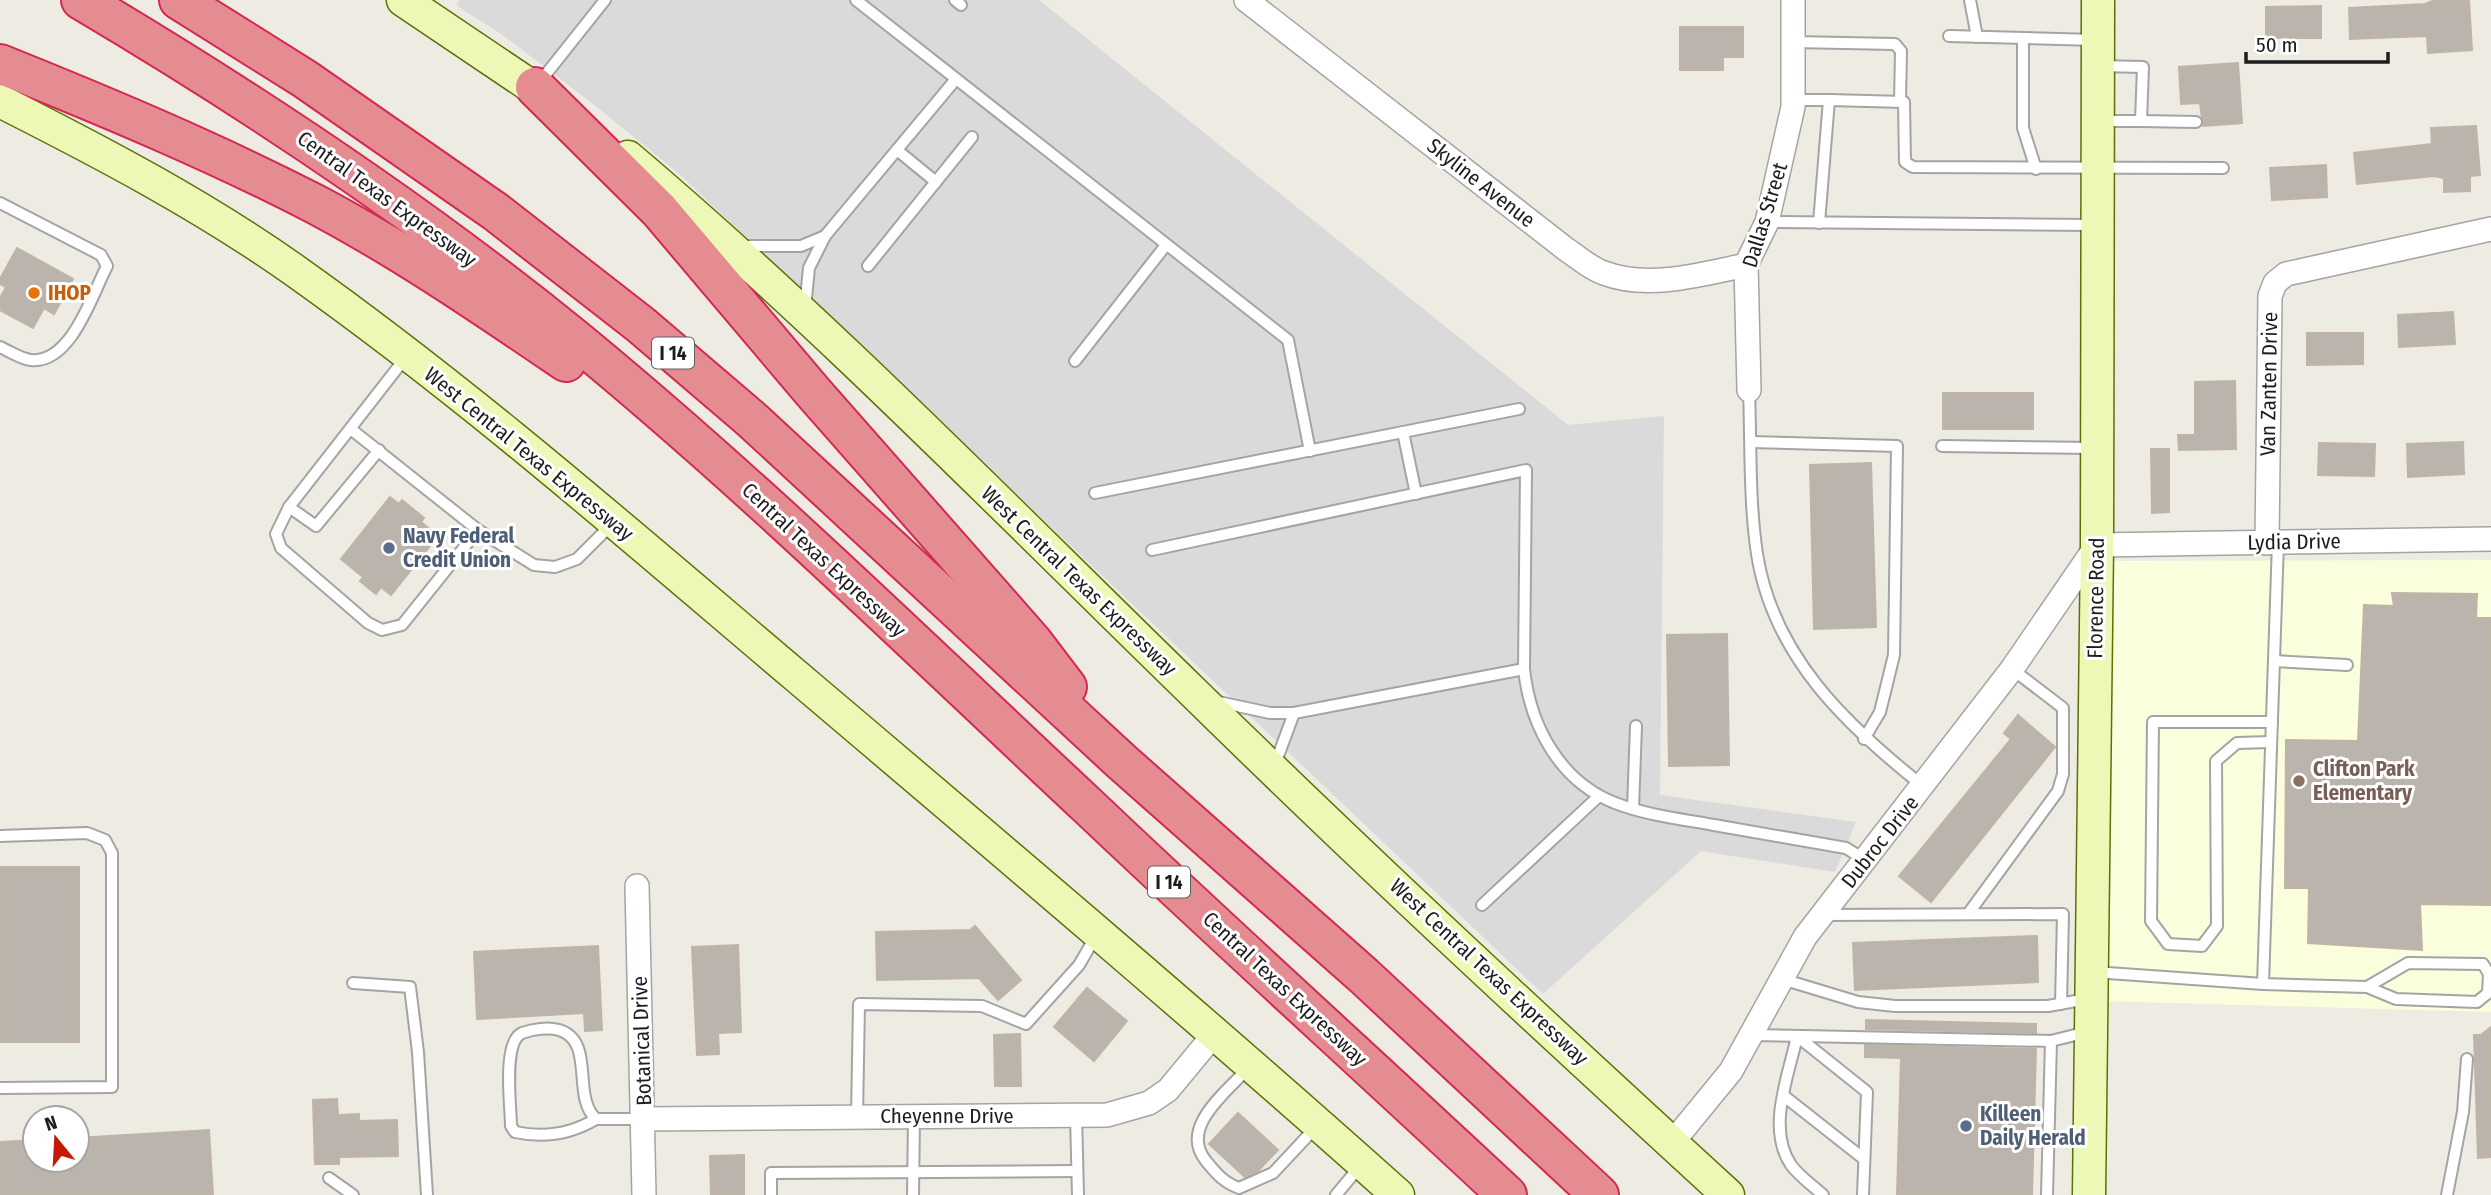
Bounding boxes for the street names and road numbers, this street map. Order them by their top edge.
street label: Central Texas Expressway [292,125,482,273]
street label: Skyline Avenue [1422,133,1540,233]
street label: Dallas Street [1737,159,1793,271]
street label: Van Zanten Drive [2255,312,2283,456]
road number: I 14 [652,338,694,368]
street label: West Central Texas Expressway [419,361,639,547]
street label: Central Texas Expressway [736,477,912,643]
street label: West Central Texas Expressway [976,481,1183,682]
street label: Lydia Drive [2247,528,2341,556]
street label: Florence Road [2082,537,2110,659]
street label: Dubroc Drive [1836,790,1924,894]
road number: I 14 [1148,866,1190,898]
street label: West Central Texas Expressway [1384,873,1594,1071]
street label: Central Texas Expressway [1197,906,1373,1072]
street label: Botanical Drive [627,976,657,1106]
street label: Cheyenne Drive [880,1103,1014,1129]

